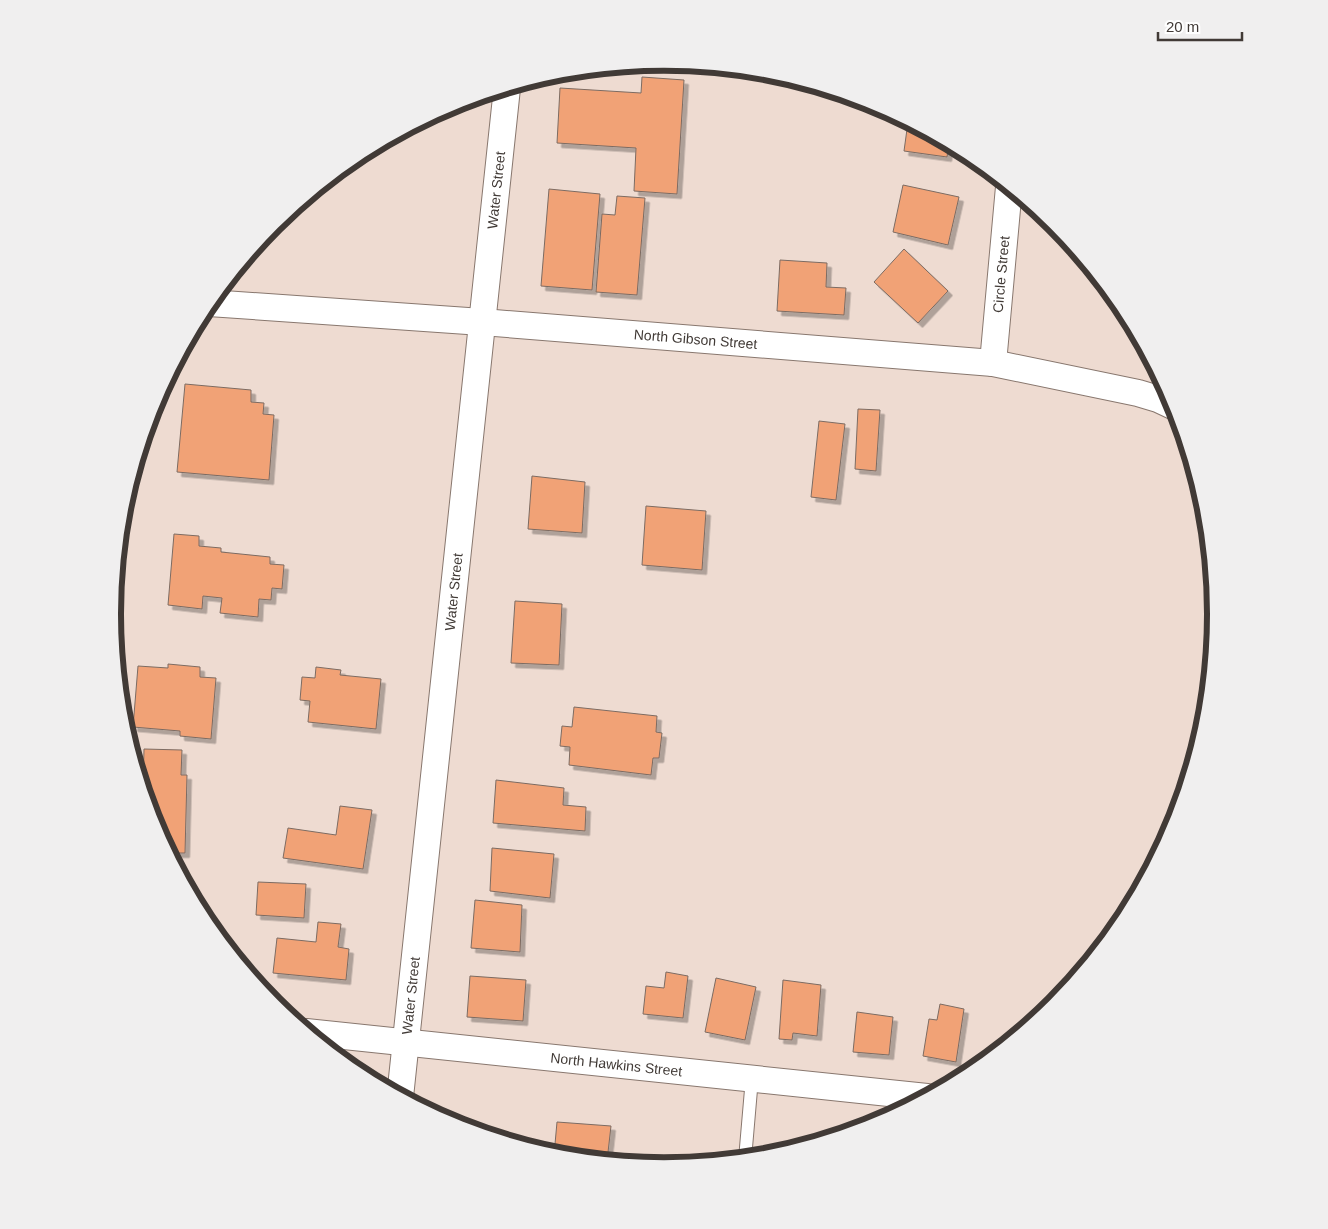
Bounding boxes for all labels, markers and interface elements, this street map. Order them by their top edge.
scale bar [1158,10,1242,42]
text: 20 m [1166,18,1199,35]
street label: Water Street [484,150,508,230]
street label: Circle Street [990,235,1013,313]
street label: North Gibson Street [633,326,758,352]
street label: Water Street [441,552,466,632]
street label: Water Street [399,956,423,1035]
street label: North Hawkins Street [550,1050,683,1079]

